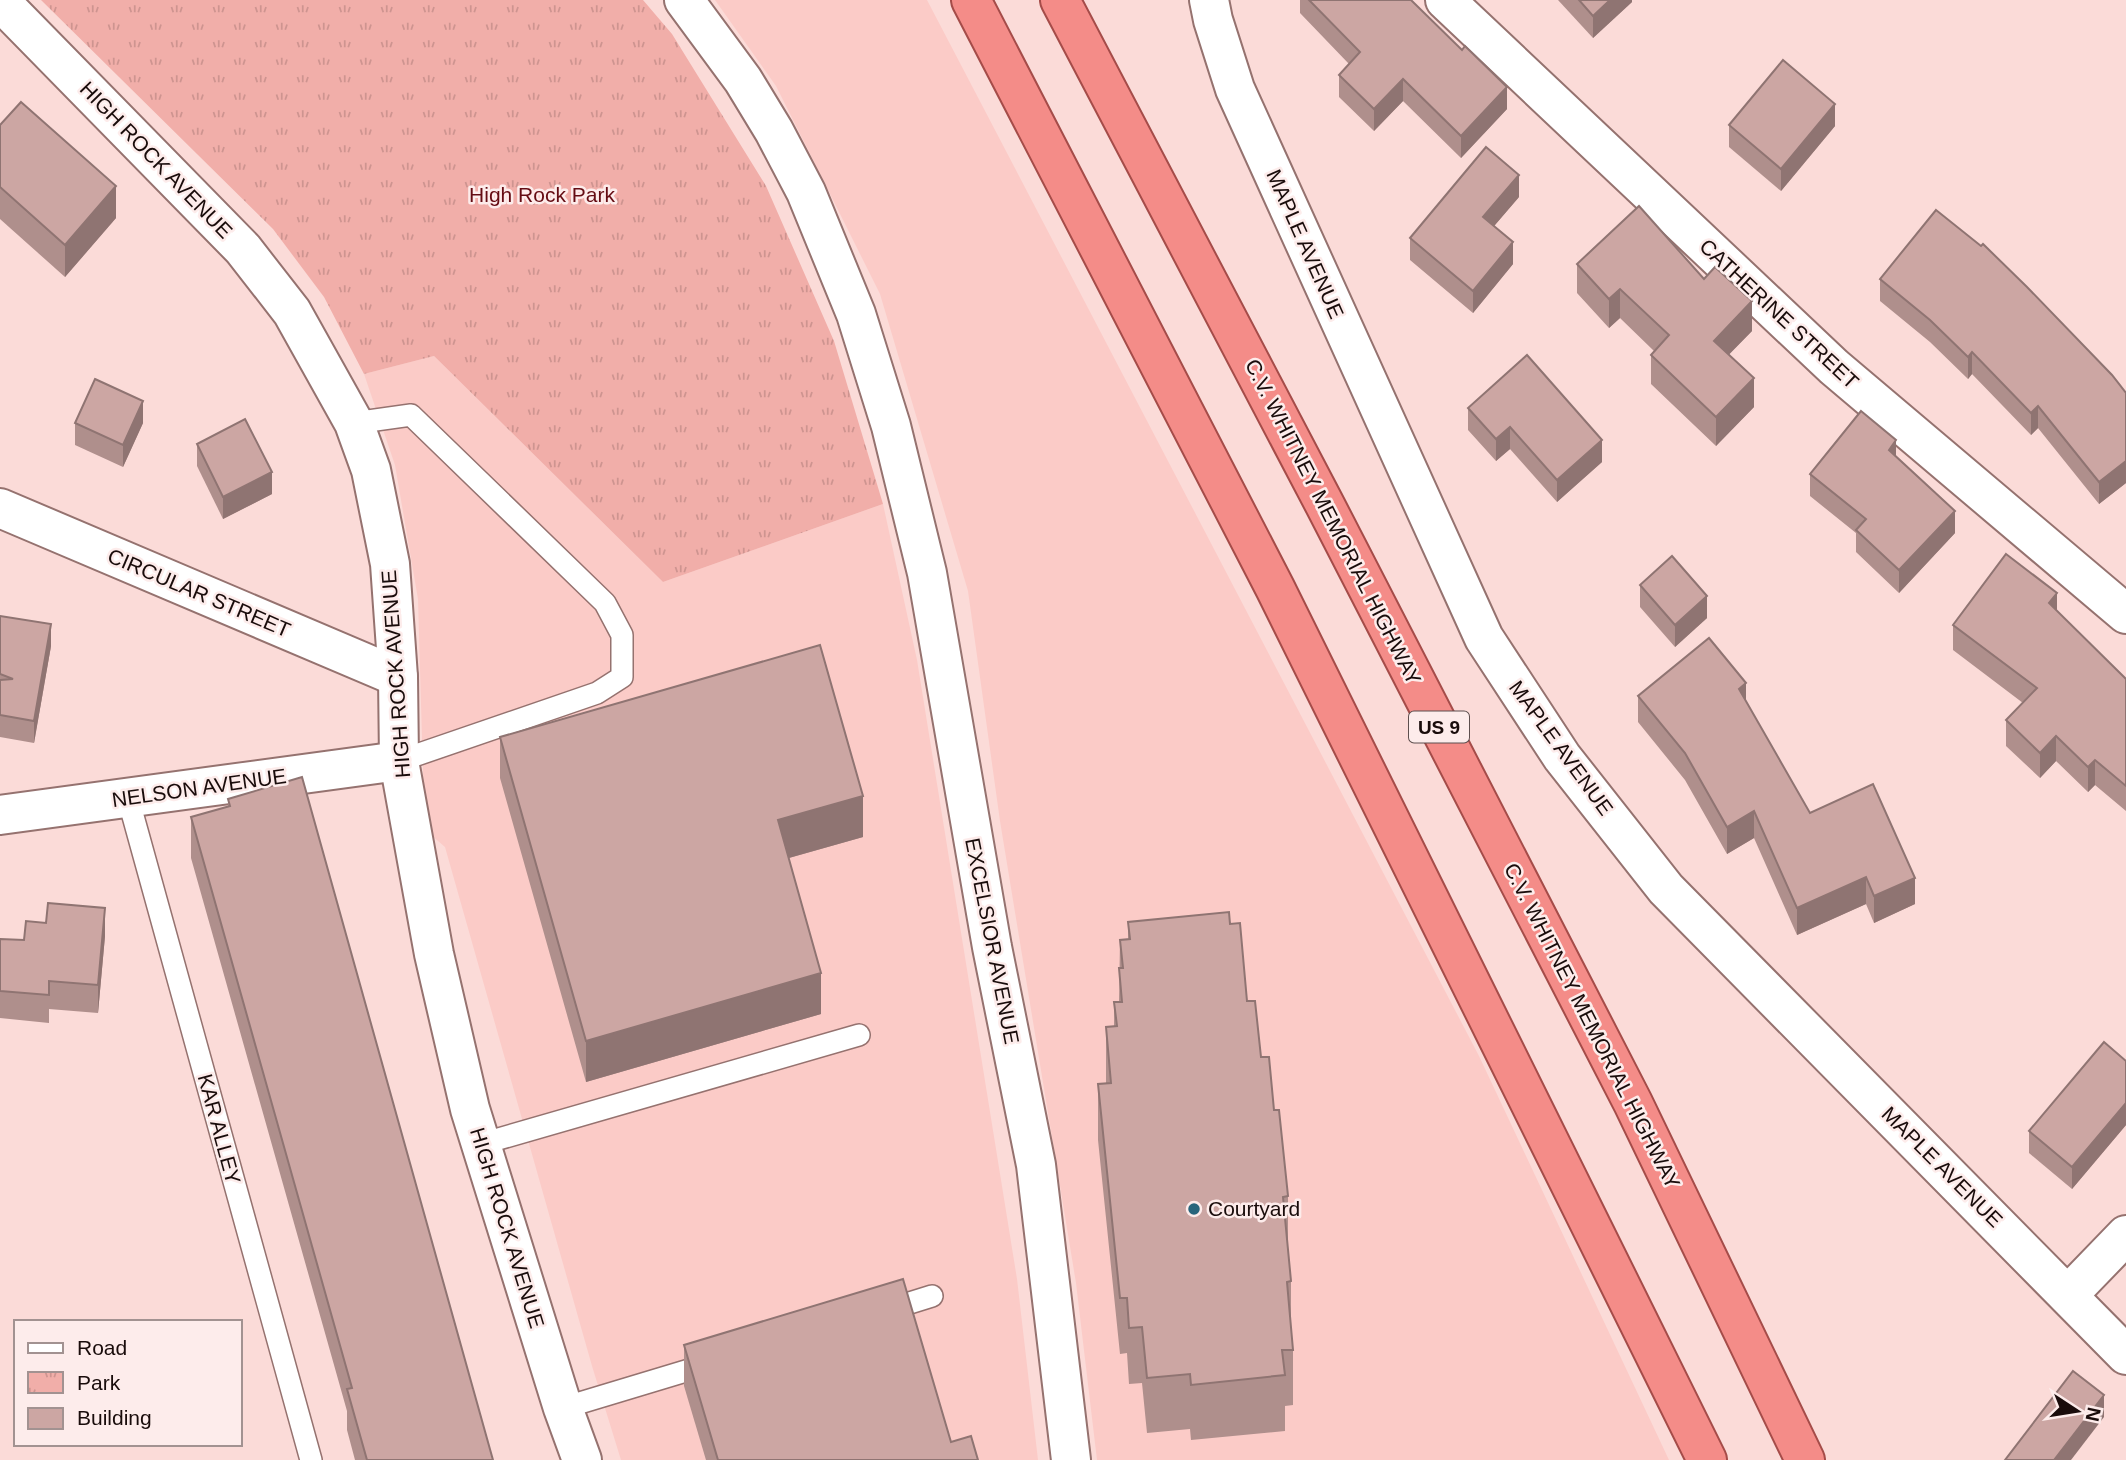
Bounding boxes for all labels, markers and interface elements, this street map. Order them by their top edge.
street label: HIGH ROCK AVENUE [76,77,237,243]
street label: MAPLE AVENUE [1262,166,1349,322]
park label: High Rock Park [469,183,615,206]
street label: CATHERINE STREET [1695,234,1864,393]
street label: C.V. WHITNEY MEMORIAL HIGHWAY [1241,355,1426,688]
street label: CIRCULAR STREET [104,544,294,641]
street label: HIGH ROCK AVENUE [377,569,414,779]
street label: MAPLE AVENUE [1505,676,1618,819]
road number: US 9 [1409,712,1469,742]
street label: NELSON AVENUE [110,764,288,811]
street label: EXCELSIOR AVENUE [961,836,1024,1046]
street label: C.V. WHITNEY MEMORIAL HIGHWAY [1500,859,1685,1192]
street label: KAR ALLEY [194,1071,245,1187]
street label: MAPLE AVENUE [1877,1102,2007,1232]
street label: HIGH ROCK AVENUE [466,1125,549,1331]
place label: Courtyard [1208,1197,1300,1220]
marker: Courtyard [1186,1201,1202,1217]
legend [14,1320,242,1446]
text: Road [77,1336,127,1359]
text: Park [77,1371,121,1394]
north arrow [2042,1376,2112,1446]
text: Building [77,1406,152,1429]
text: N [2081,1406,2105,1423]

